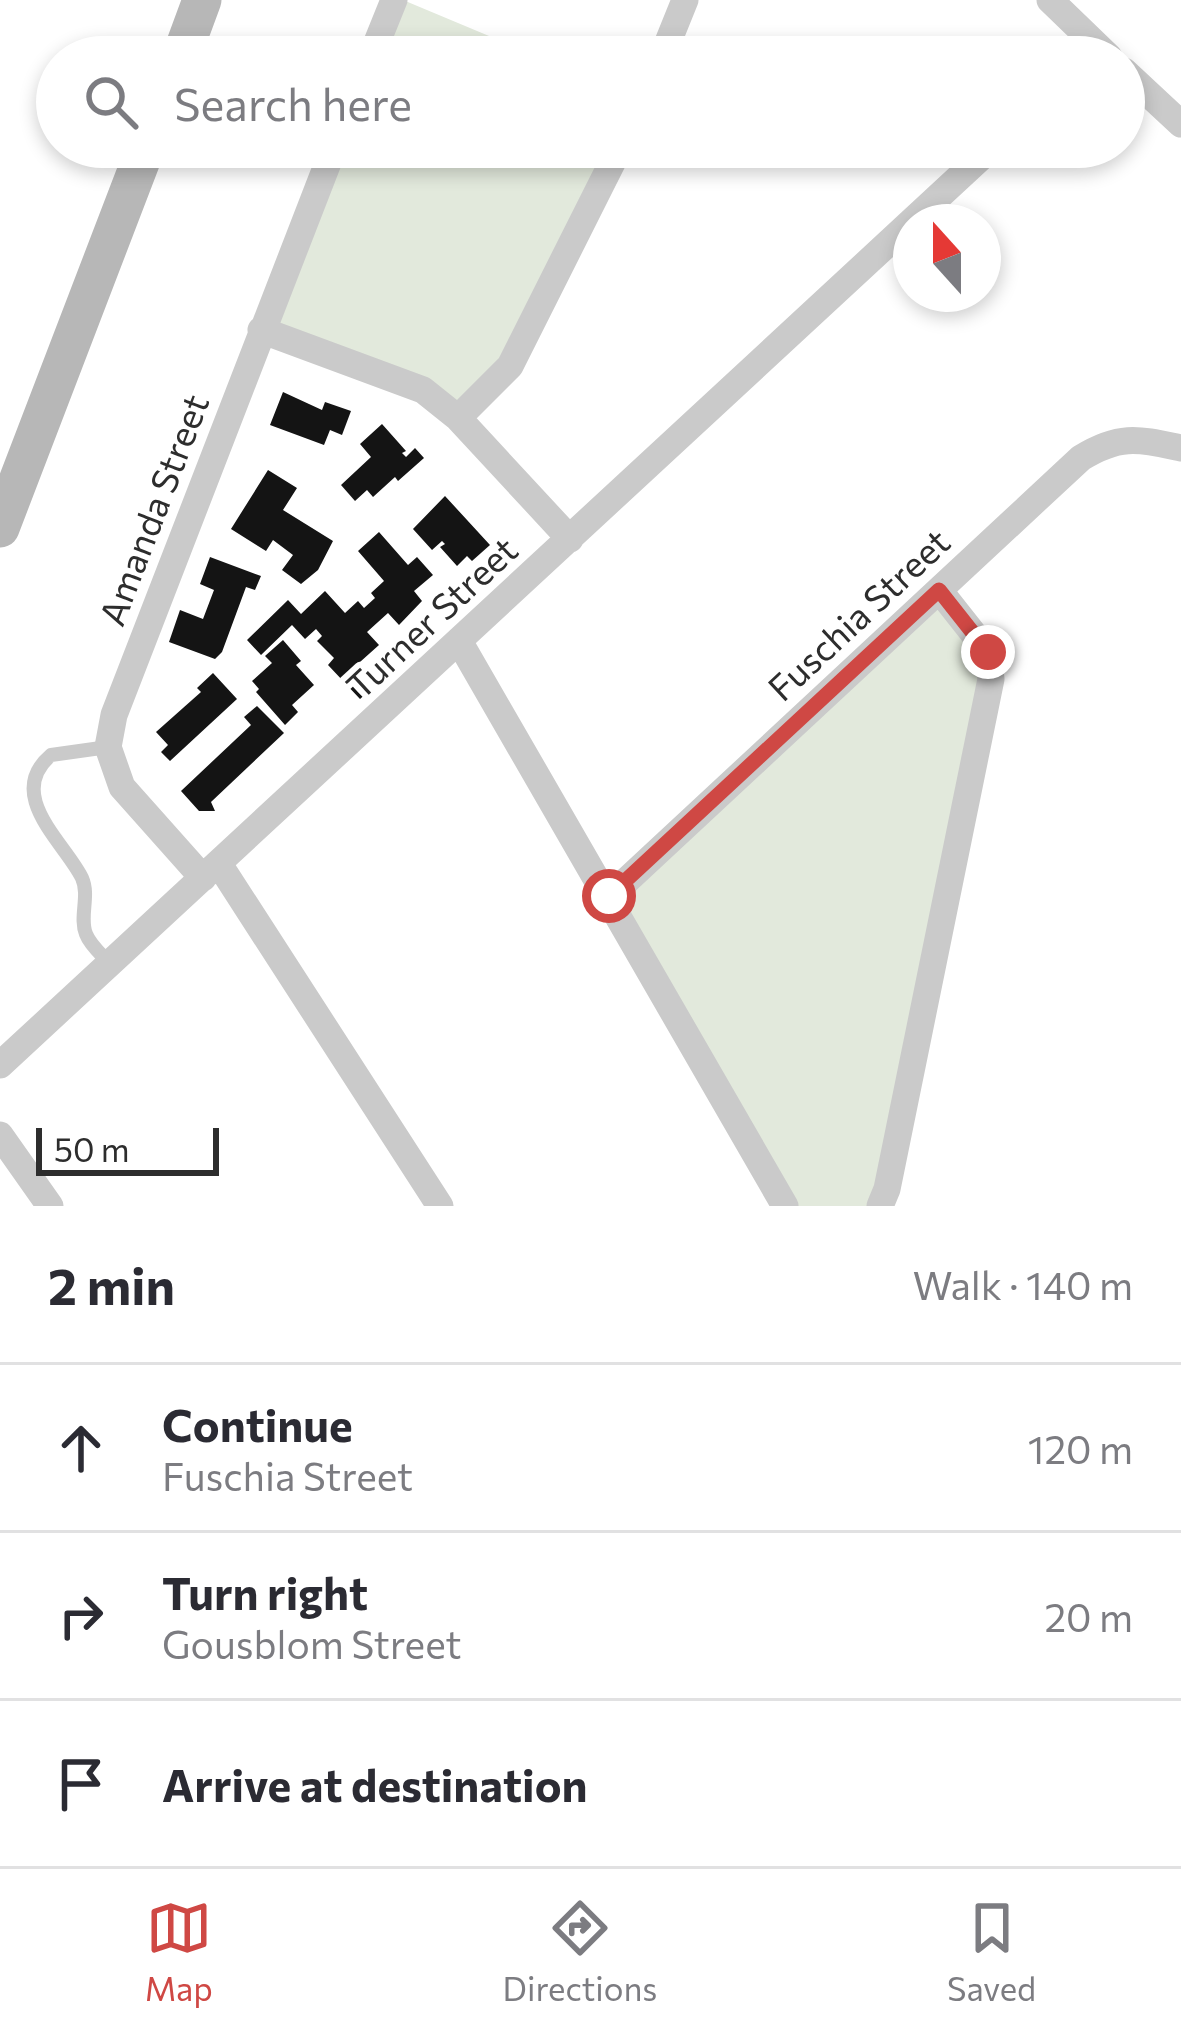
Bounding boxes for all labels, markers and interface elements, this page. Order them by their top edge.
search box [36,36,1145,168]
icon: search [78,69,144,135]
text: Search here [174,75,412,130]
north arrow [893,204,1001,312]
street label: Amanda Street [88,388,216,631]
street label: Fuschia Street [758,518,957,709]
street label: Turner Street [336,526,525,707]
route end [961,625,1015,679]
route start [582,869,636,923]
scale bar [36,1122,219,1175]
text: 50 m [54,1128,130,1169]
text: 2 min [48,1253,175,1316]
text: Walk · 140 m [913,1260,1133,1308]
text: Continue [162,1396,353,1451]
icon: ahead [48,1415,114,1481]
text: 120 m [1028,1424,1133,1472]
text: Fuschia Street [162,1451,413,1499]
text: Turn right [162,1564,368,1619]
icon: right [48,1583,114,1649]
text: 20 m [1045,1592,1133,1640]
text: Gousblom Street [162,1619,461,1667]
icon: arrive [48,1751,114,1817]
text: Arrive at destination [162,1756,588,1811]
tab: Map [145,1895,213,2008]
tab: Directions [503,1895,657,2008]
tab: Saved [947,1895,1036,2008]

